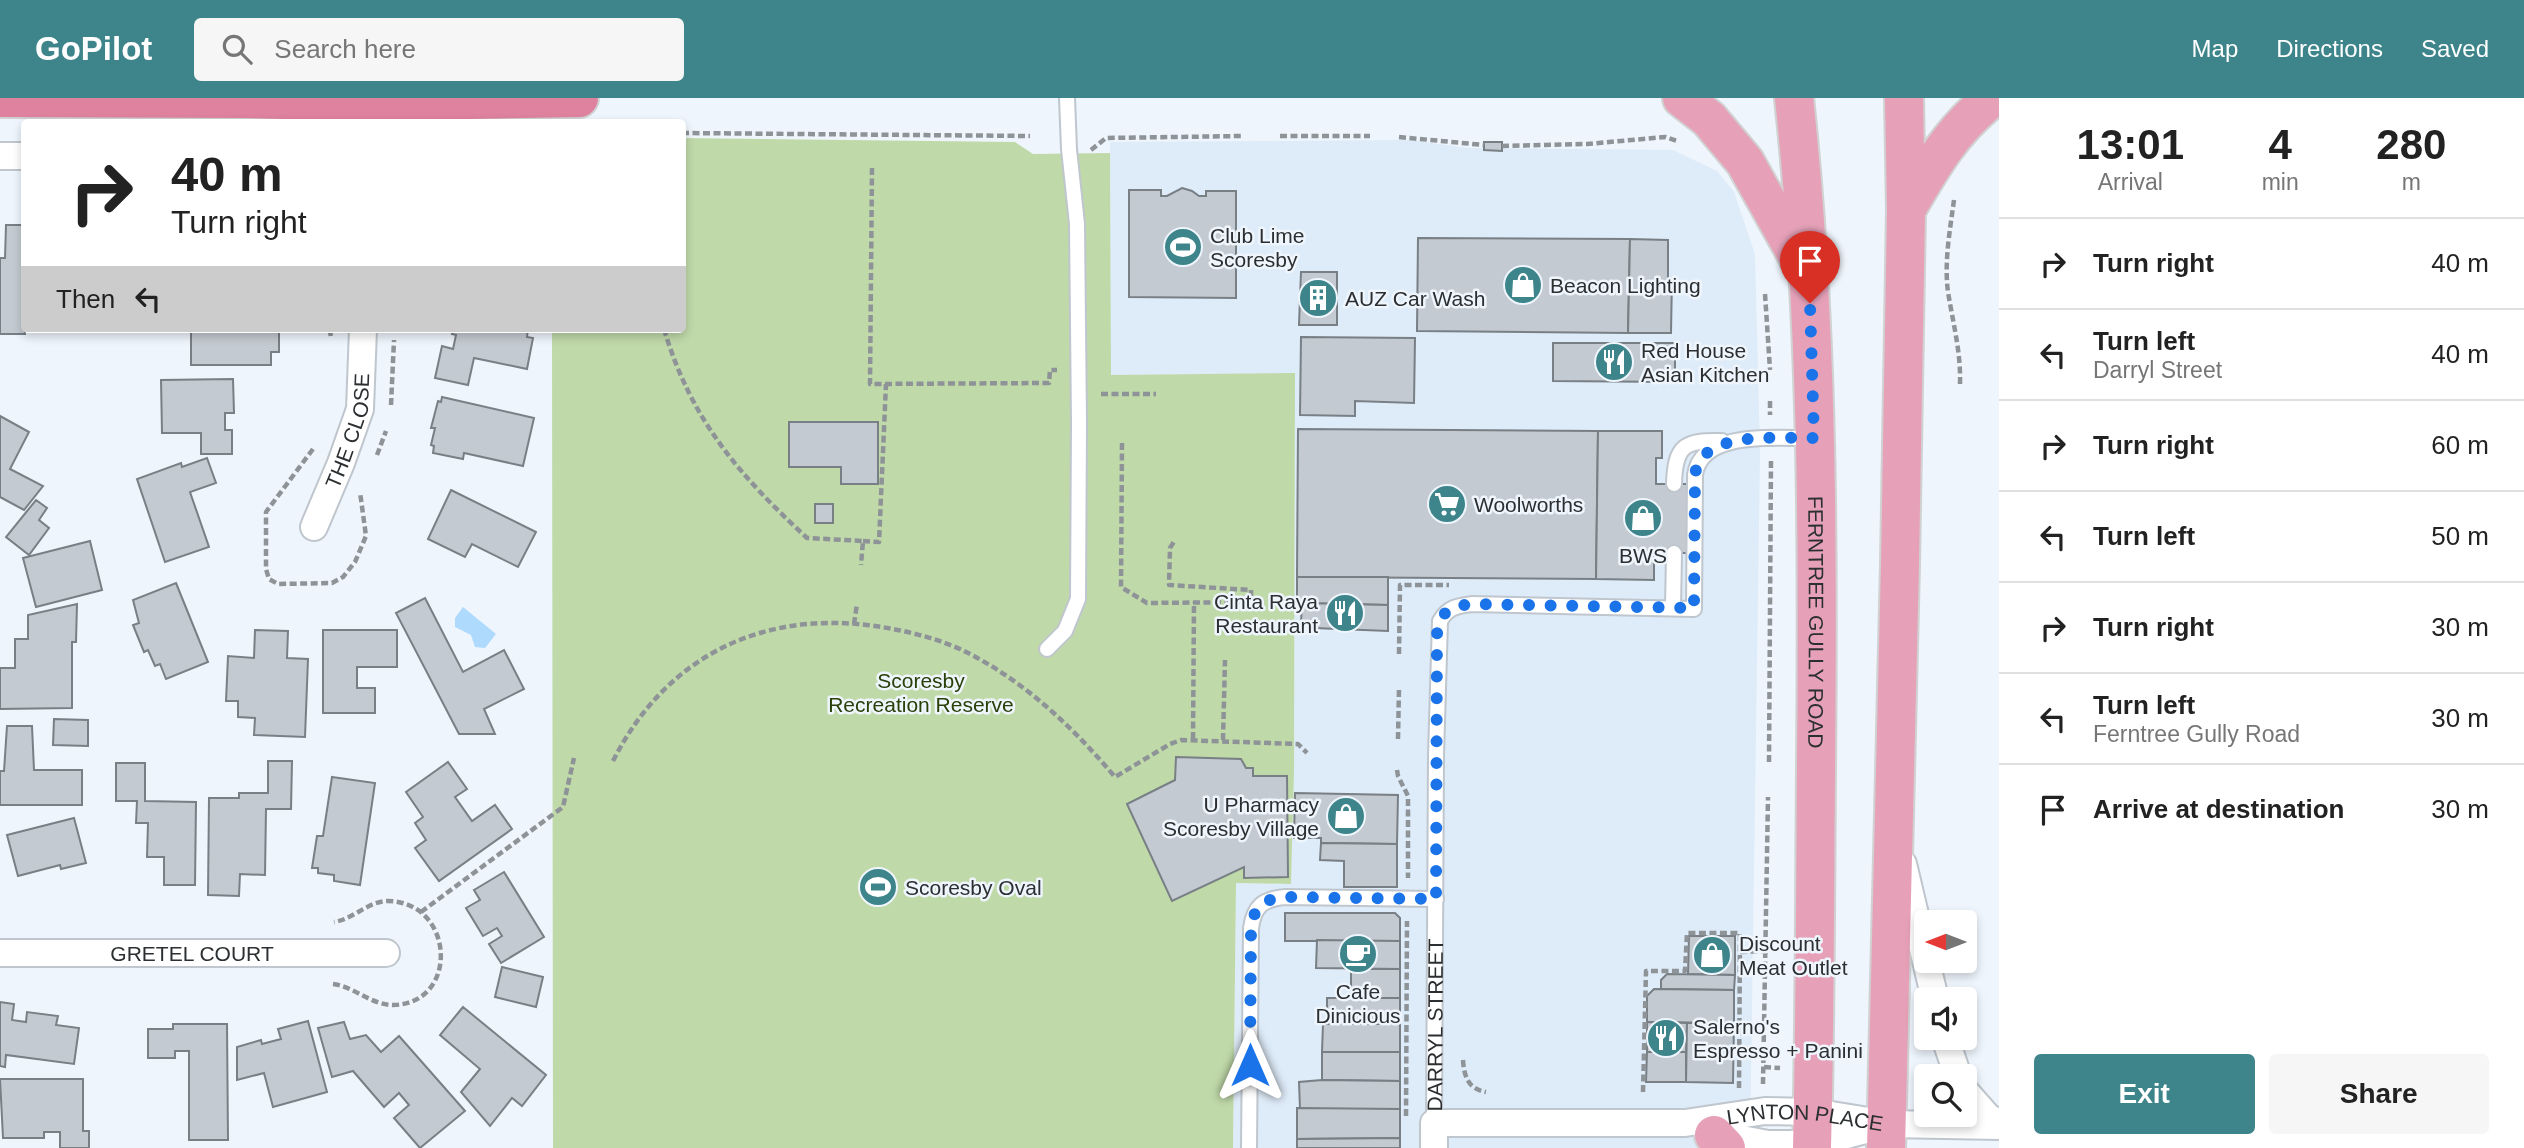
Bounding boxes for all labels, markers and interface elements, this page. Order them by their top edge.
search box [194,18,684,81]
text: GoPilot [35,30,152,67]
icon: search [218,30,256,68]
text: Search here [274,34,416,64]
text: Map [2192,35,2238,62]
text: Directions [2276,35,2383,62]
text: Saved [2421,35,2489,62]
text: 13:01 [2077,121,2184,168]
text: 4 [2268,121,2292,168]
text: 280 [2376,121,2446,168]
icon: right [56,147,147,238]
text: 40 m [171,147,283,201]
text: Arrival [2098,169,2163,195]
text: min [2262,169,2299,195]
text: m [2402,169,2421,195]
text: Turn right [171,204,307,240]
place label: Club Lime Scoresby [1210,224,1305,271]
sports icon: Club Lime Scoresby [1162,226,1204,268]
pin [1780,231,1840,303]
icon: arrive [1791,242,1829,280]
icon: right [2034,245,2072,283]
text: Turn right [2093,248,2214,278]
text: 40 m [2431,248,2489,278]
shop icon: Beacon Lighting [1502,264,1544,306]
place label: Beacon Lighting [1550,274,1701,297]
building icon: AUZ Car Wash [1297,277,1339,319]
icon: left [129,280,167,318]
text: Then [56,284,115,314]
place label: AUZ Car Wash [1345,287,1485,310]
text: Turn left [2093,326,2195,356]
icon: left [2034,336,2072,374]
place label: Red House Asian Kitchen [1641,339,1769,386]
text: 40 m [2431,339,2489,369]
restaurant icon: Red House Asian Kitchen [1593,341,1635,383]
text: Darryl Street [2093,357,2222,383]
street label: THE CLOSE [320,373,373,491]
icon: right [2034,427,2072,465]
text: Turn right [2093,430,2214,460]
text: 60 m [2431,430,2489,460]
supermarket icon: Woolworths [1426,483,1468,525]
place label: Woolworths [1474,493,1583,516]
street label: FERNTREE GULLY ROAD [1804,496,1828,749]
shop icon: BWS [1622,497,1664,539]
icon: left [2034,518,2072,556]
text: Turn left [2093,521,2195,551]
text: 50 m [2431,521,2489,551]
place label: BWS [1619,544,1667,567]
place label: Cinta Raya Restaurant [1214,590,1318,637]
restaurant icon: Cinta Raya Restaurant [1324,592,1366,634]
icon: right [2034,609,2072,647]
text: Turn right [2093,612,2214,642]
text: 30 m [2431,612,2489,642]
park label: Scoresby Recreation Reserve [828,669,1014,716]
text: Turn left [2093,690,2195,720]
icon: left [2034,700,2072,738]
text: 30 m [2431,703,2489,733]
text: Ferntree Gully Road [2093,721,2300,747]
icon: arrive [2034,791,2072,829]
place label: U Pharmacy Scoresby Village [1163,793,1319,840]
text: Arrive at destination [2093,794,2344,824]
text: 30 m [2431,794,2489,824]
shop icon: U Pharmacy Scoresby Village [1325,795,1367,837]
sports icon: Scoresby Oval [857,866,899,908]
place label: Scoresby Oval [905,876,1042,899]
north arrow [1914,910,1978,973]
map controls [1914,910,1977,1127]
place label: Discount Meat Outlet [1739,932,1848,979]
cafe icon: Cafe Dinicious [1337,933,1379,975]
shop icon: Discount Meat Outlet [1691,934,1733,976]
street label: DARRYL STREET [1423,938,1447,1111]
street label: GRETEL COURT [110,942,274,965]
place label: Cafe Dinicious [1315,980,1401,1027]
button: sound [1914,987,1977,1050]
place label: Salerno's Espresso + Panini [1693,1015,1863,1062]
restaurant icon: Salerno's Espresso + Panini [1645,1017,1687,1059]
position arrow [1213,1028,1287,1102]
button: Exit [2034,1054,2255,1134]
button: Share [2269,1054,2489,1134]
button: search [1914,1064,1977,1127]
street label: LYNTON PLACE [1725,1100,1885,1135]

